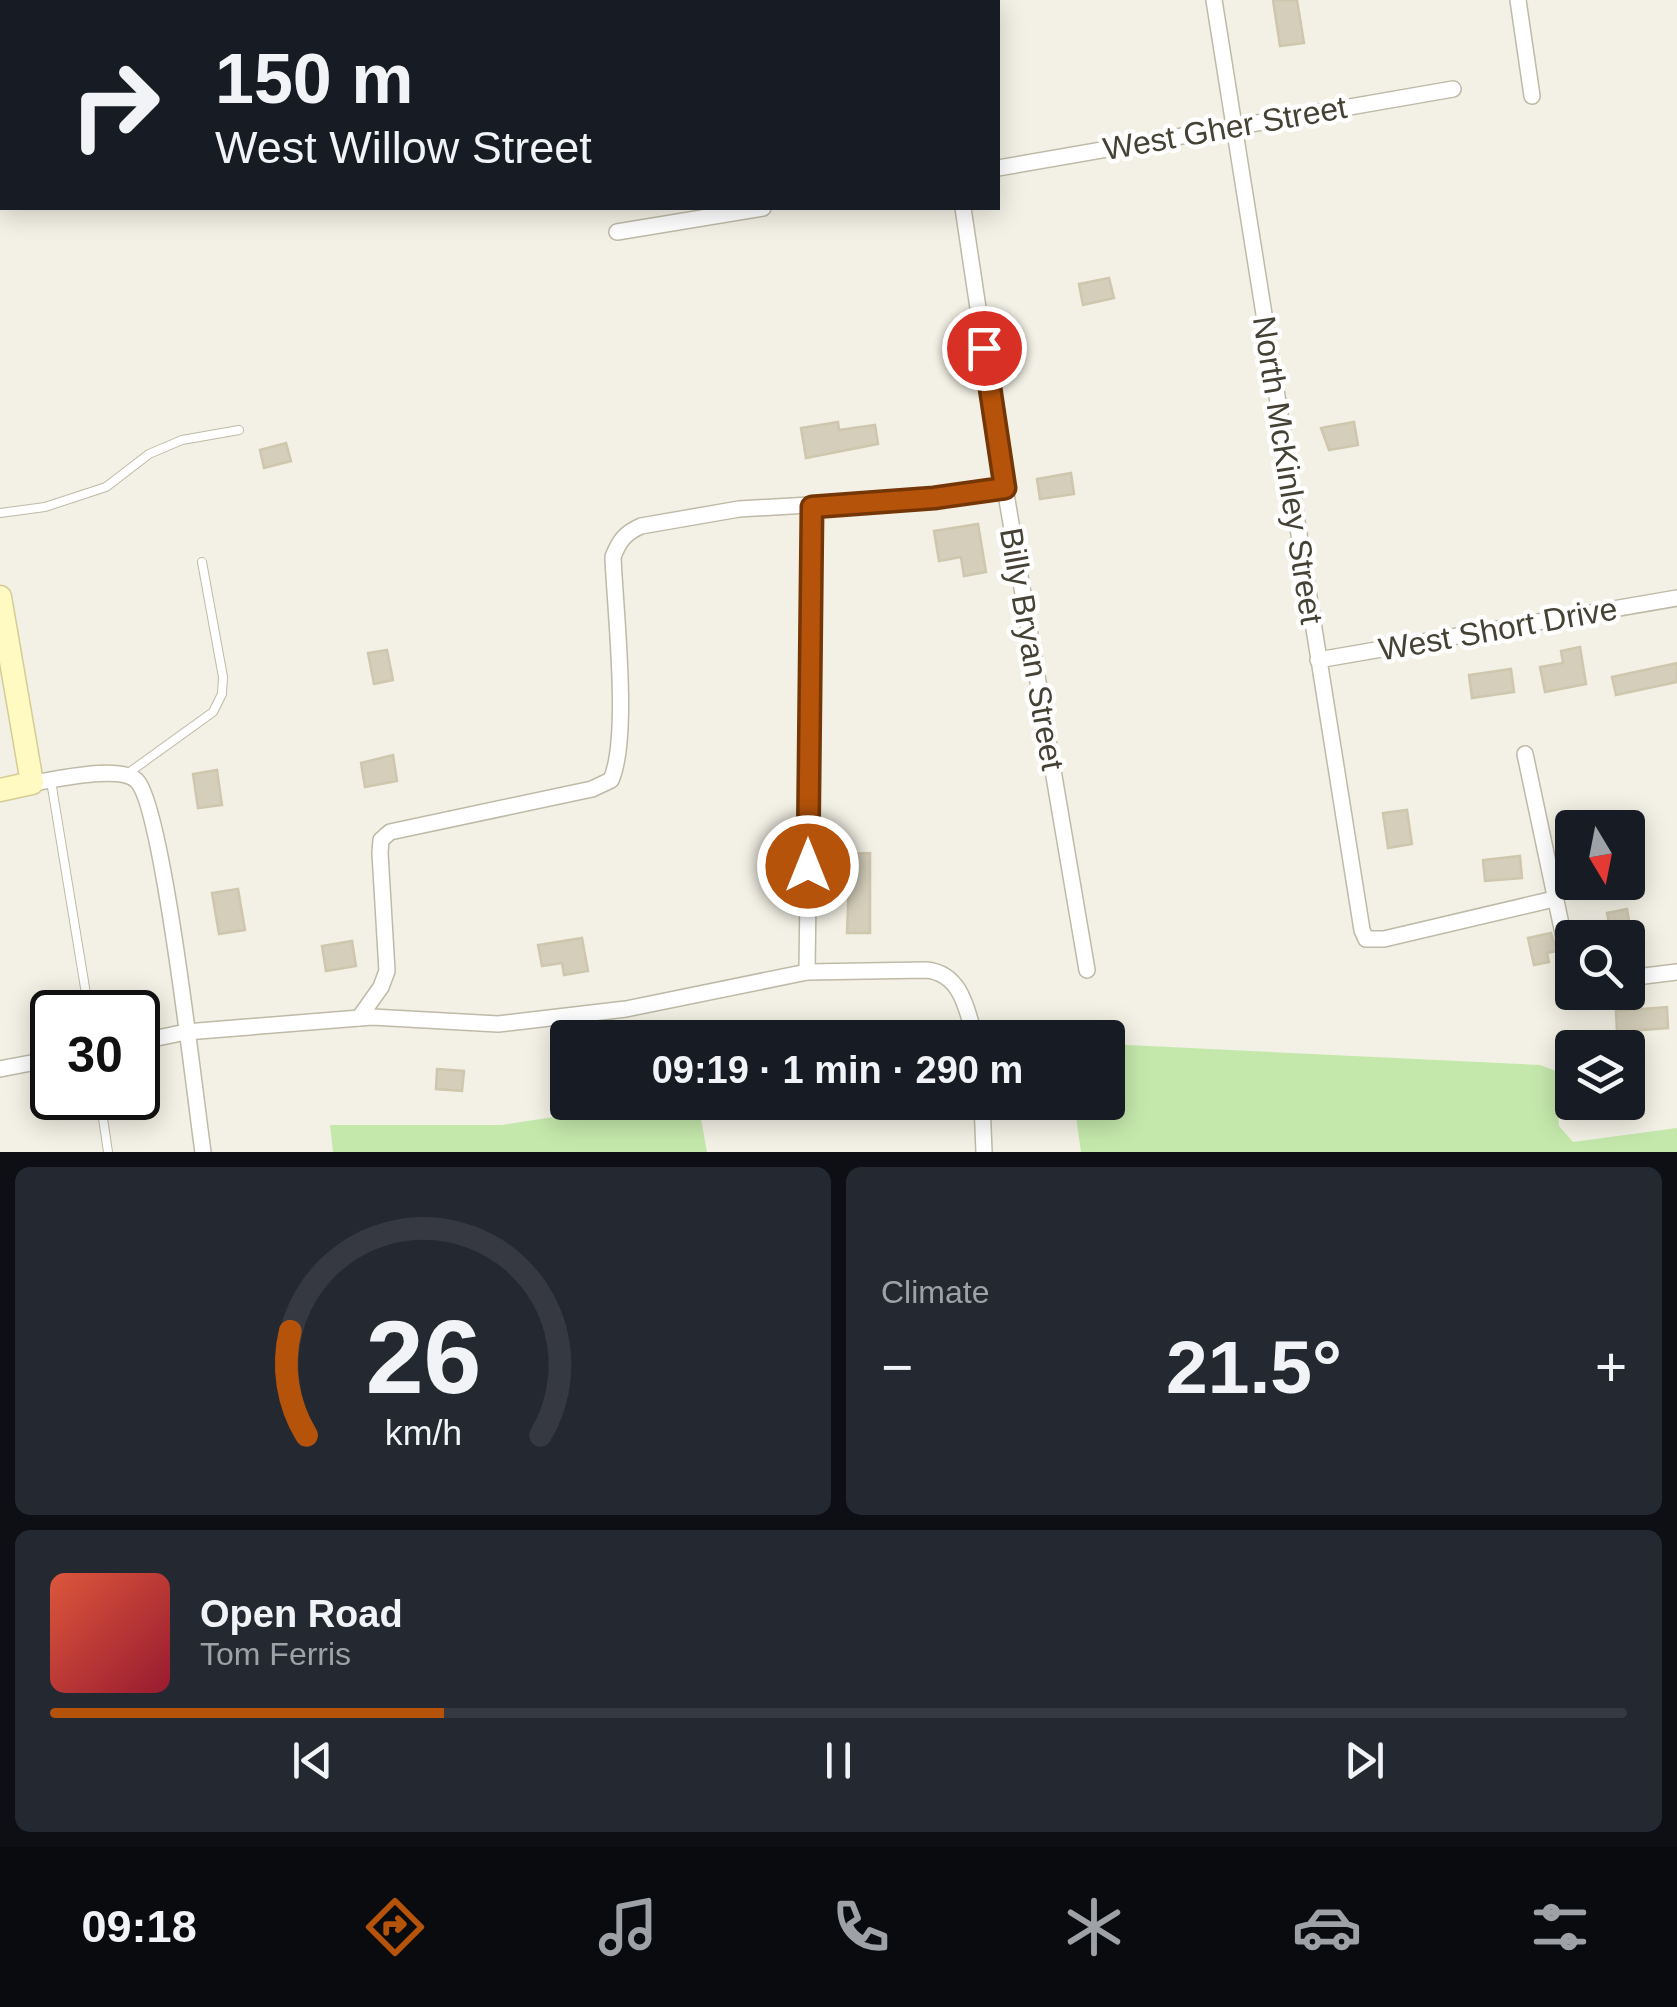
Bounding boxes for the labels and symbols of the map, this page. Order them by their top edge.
street label: West Gher Street [1100,89,1350,167]
pin [942,306,1027,391]
street label: North McKinley Street [1246,313,1330,627]
street label: Billy Bryan Street [993,525,1071,773]
street label: West Short Drive [1376,590,1620,668]
north arrow [1555,810,1645,900]
position arrow [756,814,860,918]
speed limit sign: 30 [30,990,160,1120]

